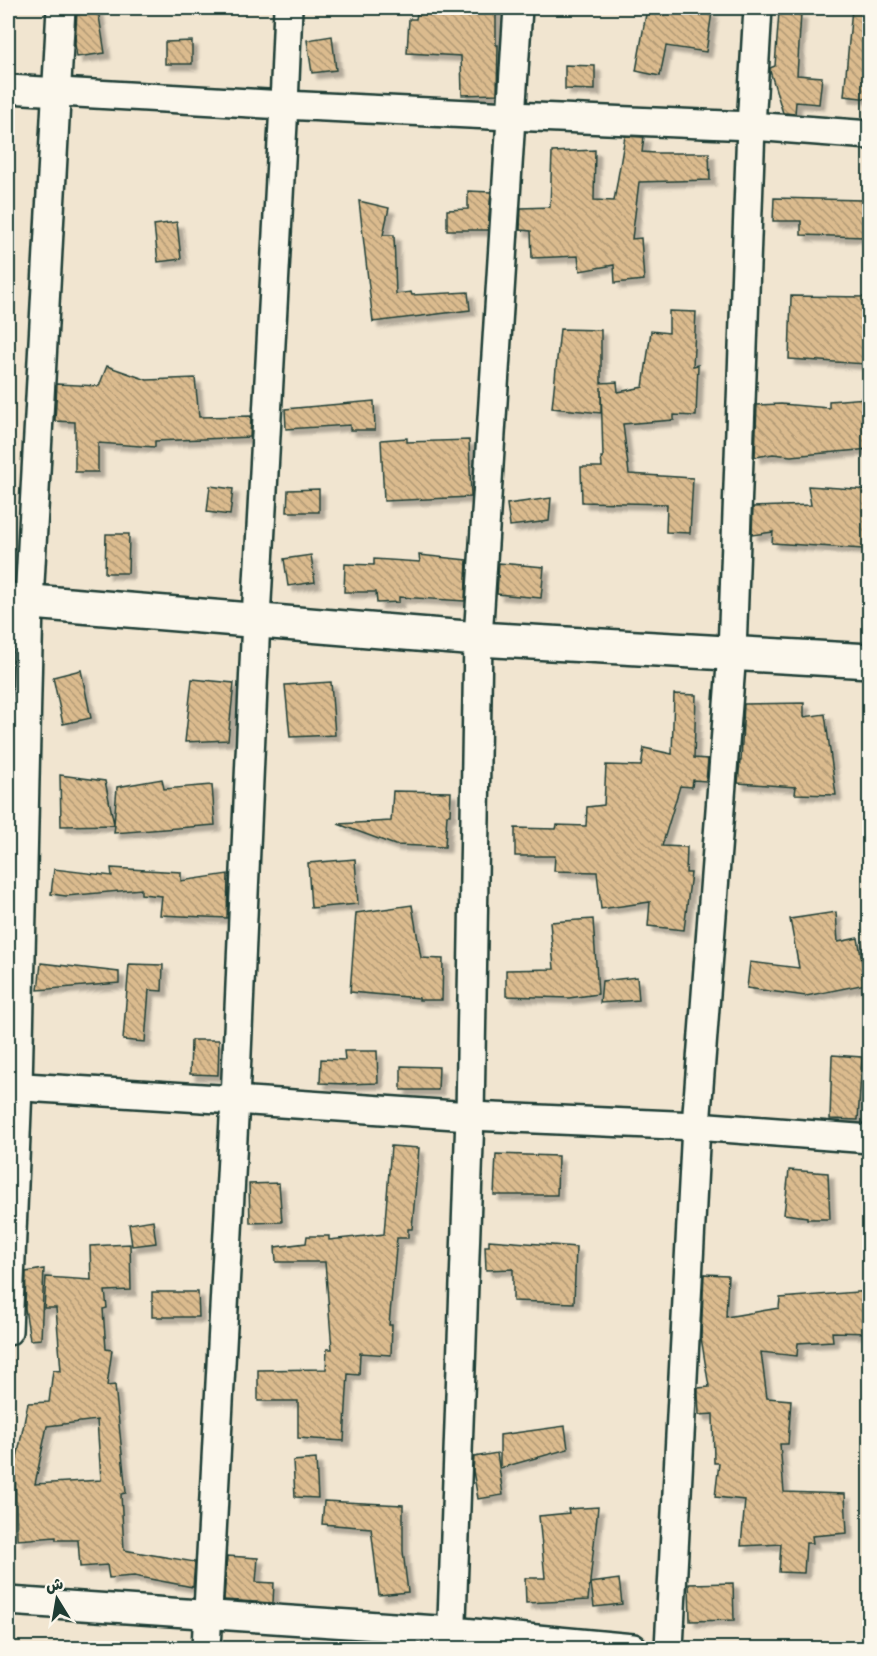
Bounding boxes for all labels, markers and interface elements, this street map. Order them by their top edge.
north arrow [27,1569,87,1629]
text: ش [43,1572,65,1597]

